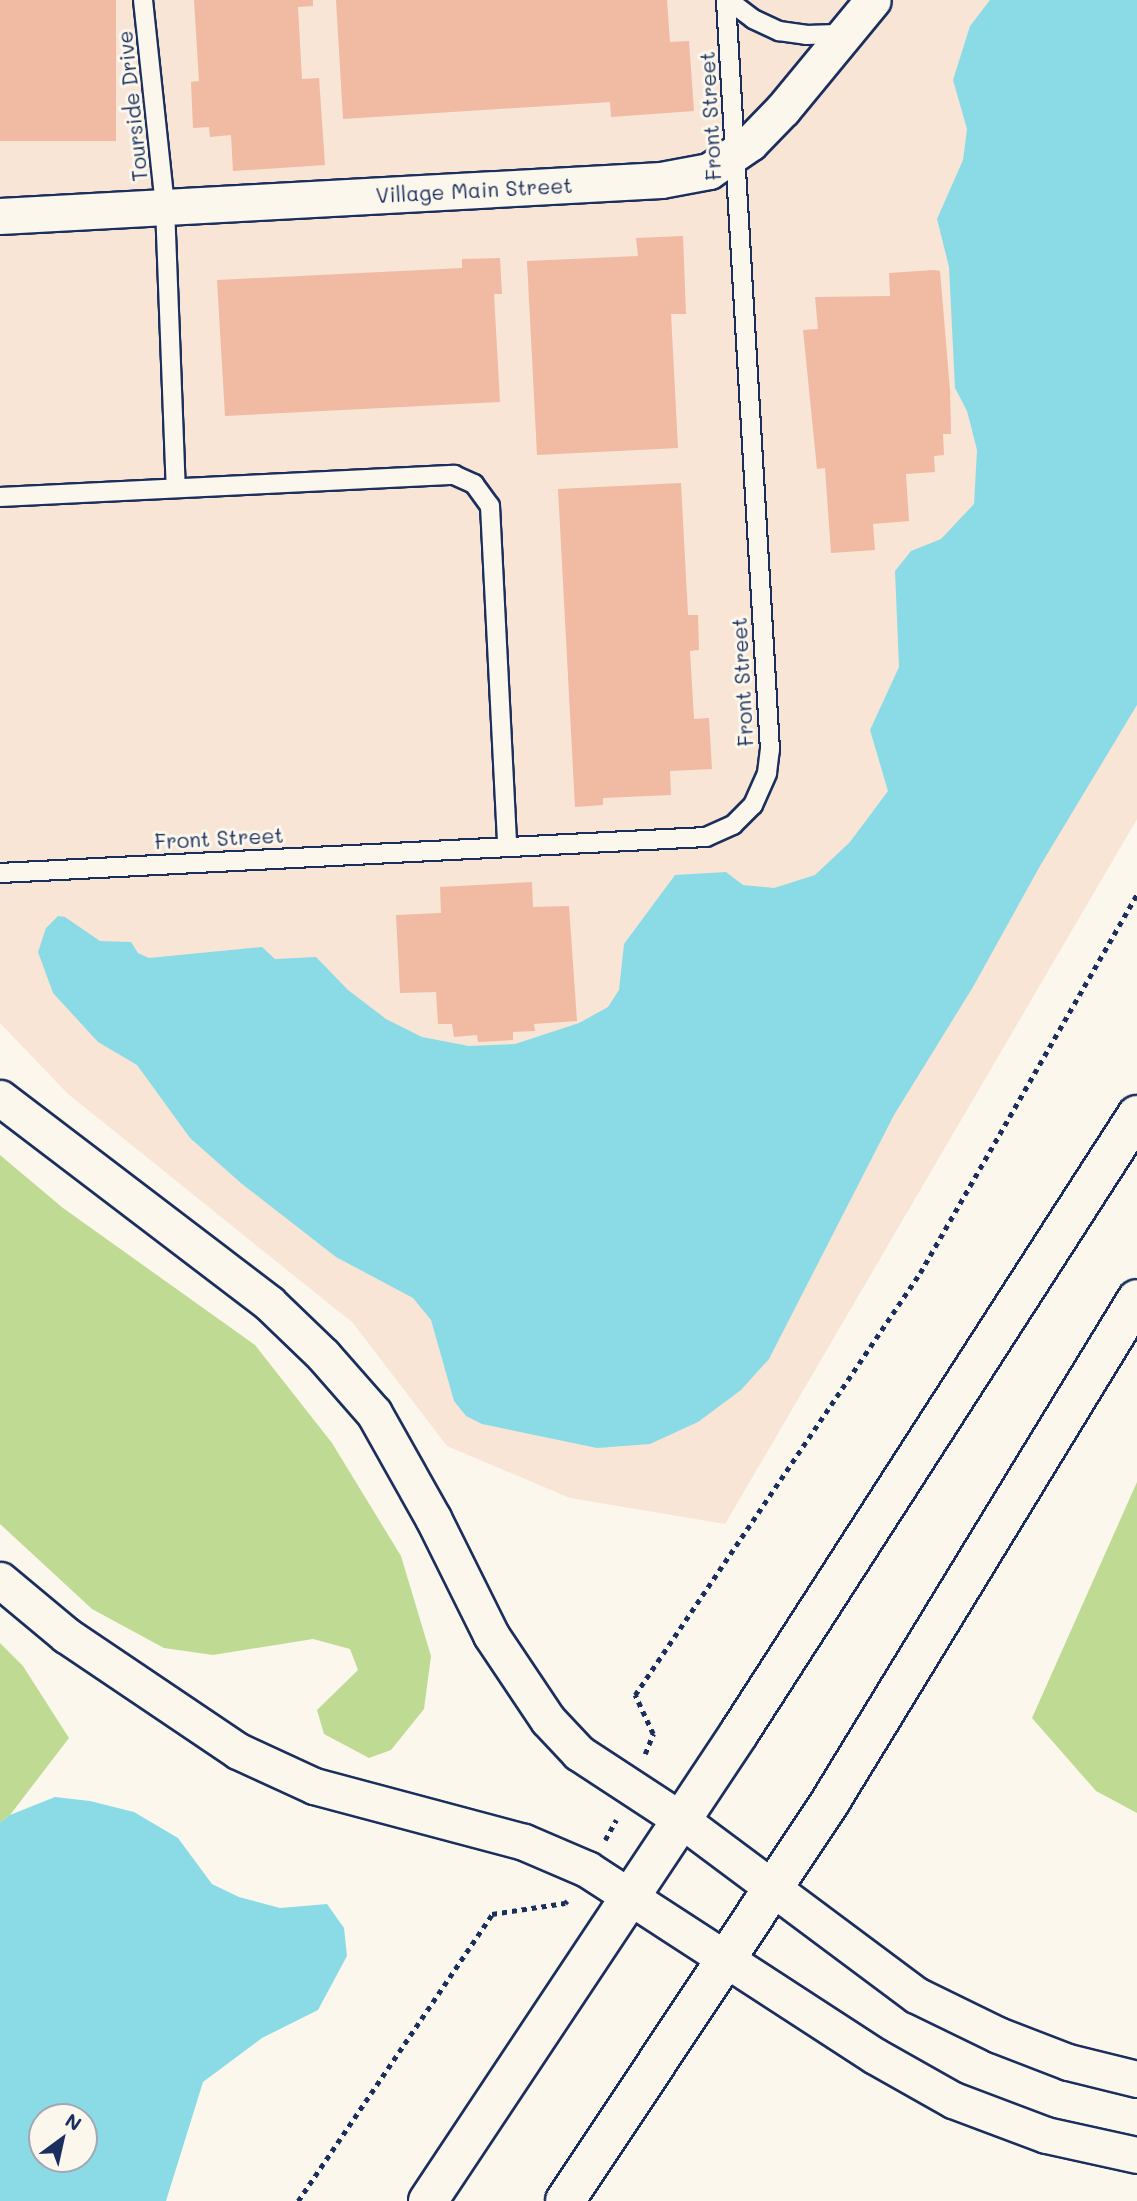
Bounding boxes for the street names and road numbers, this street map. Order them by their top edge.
street label: Tourside Drive [112,29,152,183]
street label: Front Street [694,51,726,181]
street label: Village Main Street [375,172,573,208]
street label: Front Street [726,617,758,747]
street label: Front Street [154,822,284,854]

